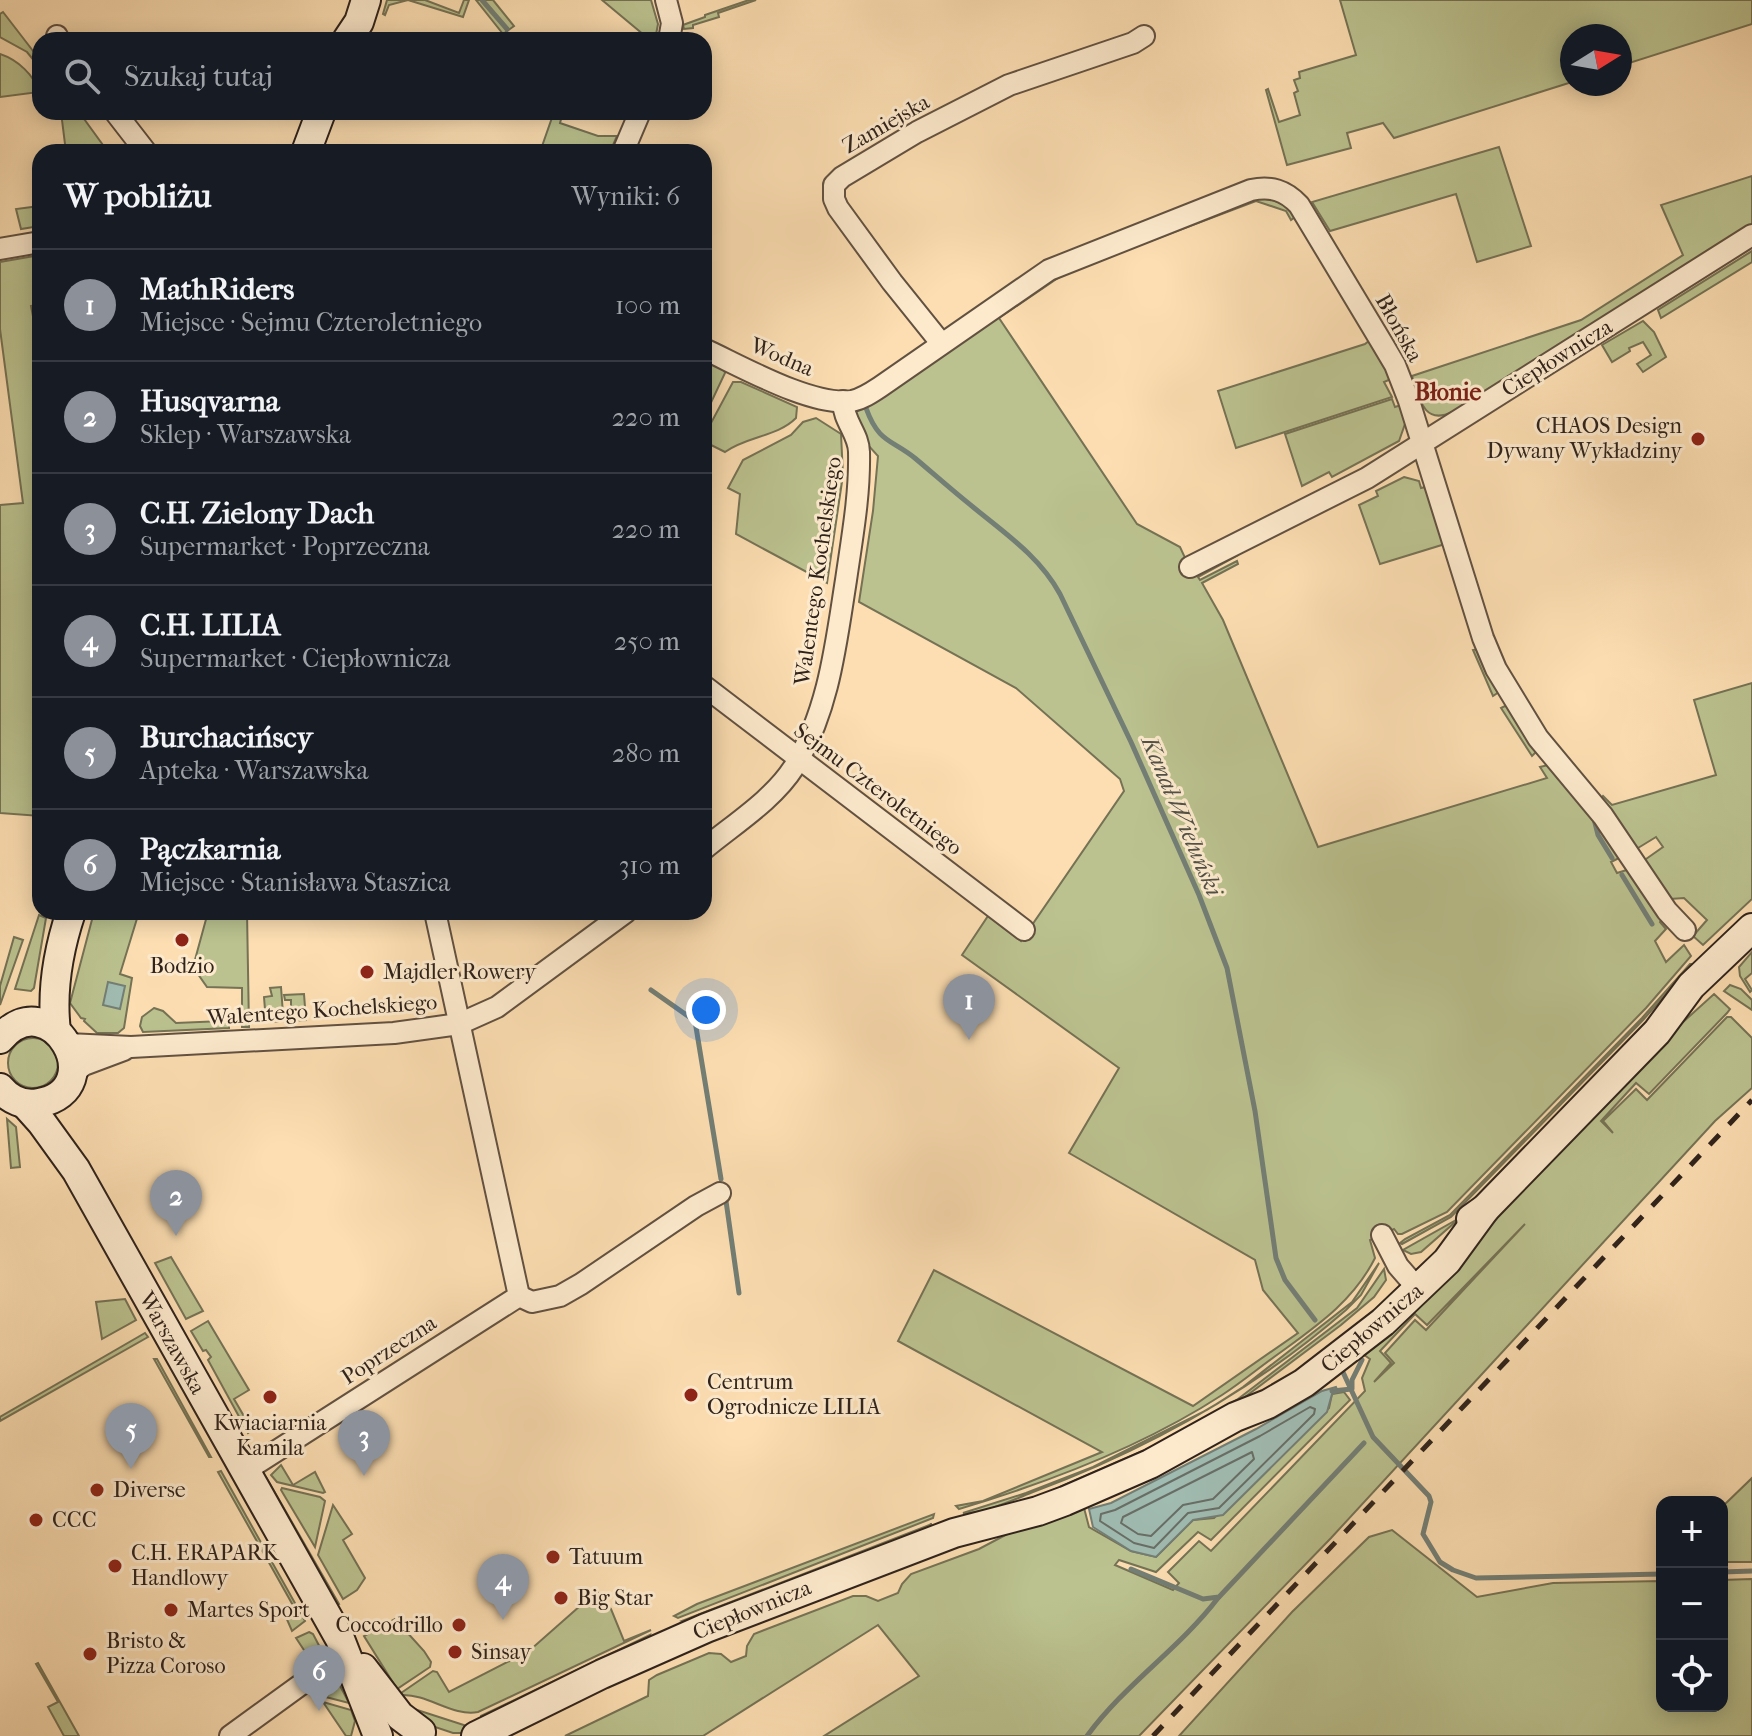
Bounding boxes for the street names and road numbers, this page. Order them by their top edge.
street label: Zamiejska [838,88,935,159]
street label: Błońska [1370,290,1429,367]
street label: Ciepłownicza [1497,313,1618,402]
street label: Wodna [746,332,818,382]
street label: Walentego Kochelskiego [789,455,847,688]
street label: Sejmu Czteroletniego [789,717,967,861]
street label: Walentego Kochelskiego [205,989,438,1031]
street label: Ciepłownicza [1316,1277,1429,1378]
street label: Warszawska [133,1286,211,1400]
street label: Poprzeczna [337,1309,442,1390]
street label: Ciepłownicza [689,1574,816,1646]

